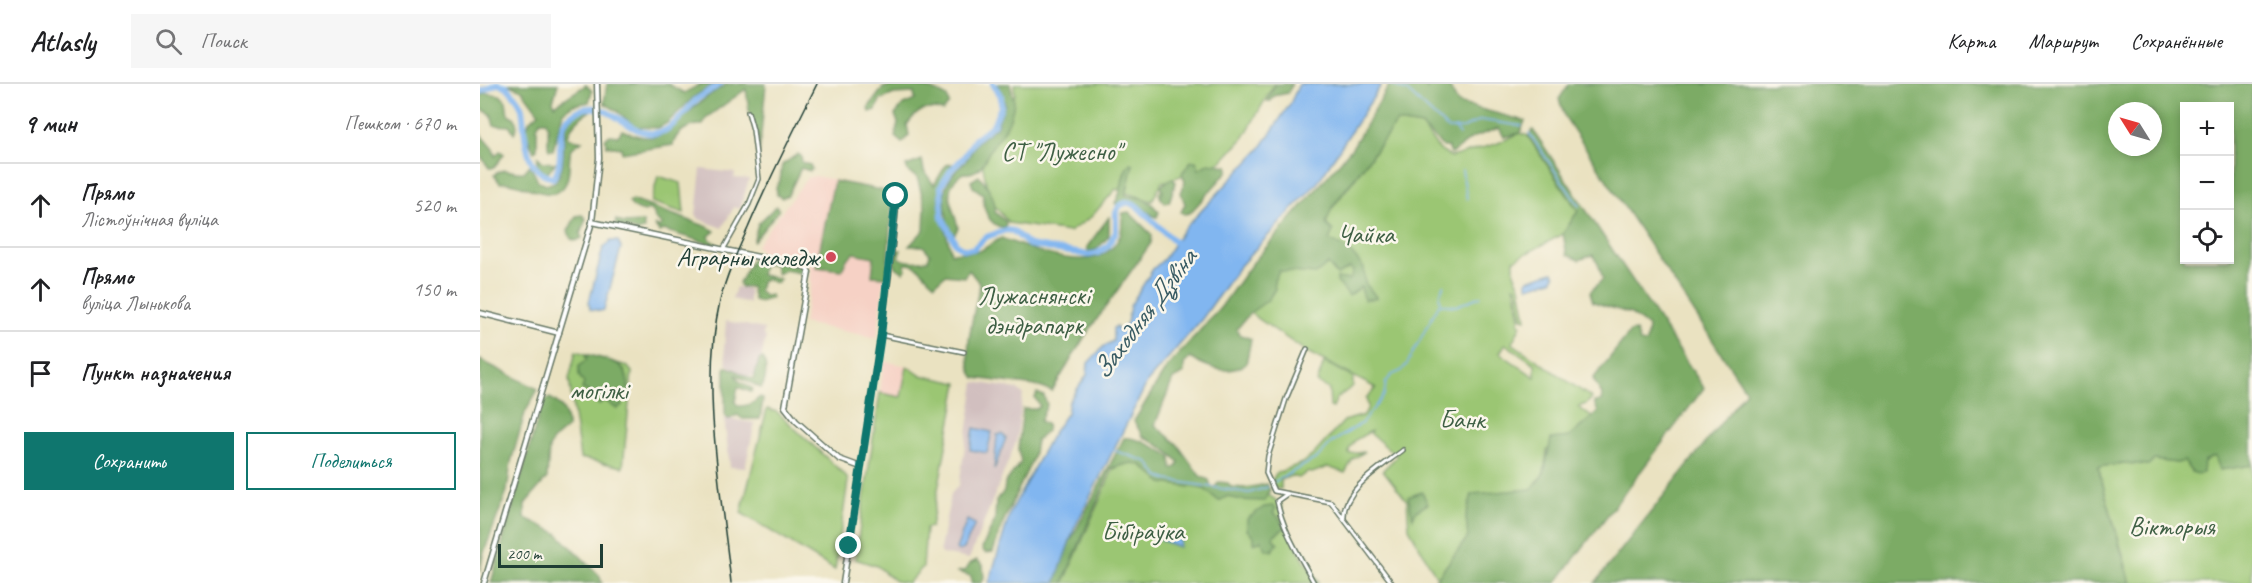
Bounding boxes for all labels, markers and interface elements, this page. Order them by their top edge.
search box [131,14,551,68]
text: Atlasly [30,24,95,59]
icon: search [152,25,185,58]
text: Поиск [200,27,247,55]
text: Карта [1947,28,1996,54]
text: Маршрут [2029,28,2098,54]
text: Сохранённые [2131,28,2222,54]
north arrow [2108,102,2162,156]
map controls [2180,102,2234,264]
button: + [2180,102,2234,156]
text: 9 мин [24,107,77,140]
text: Пешком · 670 m [344,111,456,136]
park label: СТ "Лужесно" [1001,135,1125,168]
button: − [2180,156,2234,210]
text: Прямо [81,179,133,207]
route start [882,182,908,208]
icon: ahead [24,189,57,222]
text: 520 m [413,193,456,218]
text: Лістоўнічная вуліца [81,207,218,232]
button: locate [2180,210,2234,264]
park label: Чайка [1338,218,1396,251]
place label: Аграрны каледж [677,241,822,274]
water label: Заходняя Дзвіна [1084,241,1206,386]
marker: Аграрны каледж [824,250,838,264]
text: Прямо [81,263,133,291]
icon: ahead [24,273,57,306]
text: 150 m [413,277,456,302]
park label: Лужаснянскі дэндрапарк [978,279,1093,342]
text: вуліца Лынькова [81,291,190,316]
icon: arrive [24,357,57,390]
text: Пункт назначения [81,359,230,387]
park label: могілкі [570,374,631,407]
park label: Банк [1440,403,1487,436]
button: Сохранить [24,432,234,490]
button: Поделиться [246,432,456,490]
park label: Вікторыя [2129,510,2217,543]
park label: Бібіраўка [1102,515,1186,548]
route end [835,532,861,558]
scale bar [498,541,603,568]
text: 200 m [507,544,541,564]

